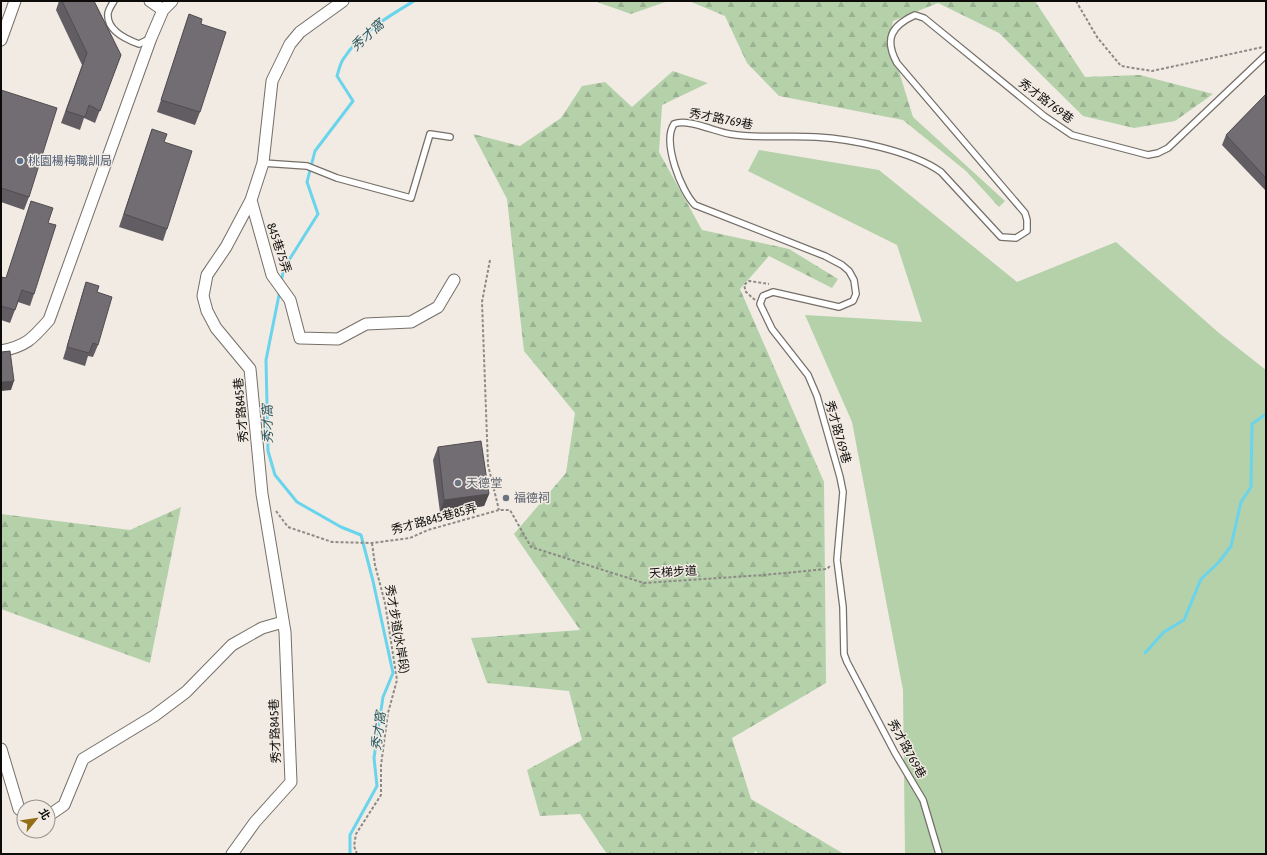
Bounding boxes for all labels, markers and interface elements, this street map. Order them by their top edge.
water label: 秀才窩 [348,15,388,54]
street label: 秀才路769巷 [1016,76,1076,126]
street label: 秀才路769巷 [688,106,754,132]
place label: 桃園楊梅職訓局 [28,154,112,168]
marker: 桃園楊梅職訓局 [15,156,25,166]
street label: 845巷75弄 [264,221,294,275]
street label: 秀才路845巷 [231,377,251,443]
street label: 秀才路769巷 [822,399,854,465]
water label: 秀才窩 [260,402,275,444]
place label: 天德堂 [466,476,502,490]
marker: 天德堂 [453,478,463,488]
place label: 福德祠 [514,491,550,505]
marker: 福德祠 [501,493,511,503]
street label: 秀才路845巷85弄 [390,501,478,537]
street label: 天梯步道 [649,563,697,581]
street label: 秀才步道(水岸段) [382,584,412,675]
street label: 秀才路845巷 [267,698,283,764]
water label: 秀才窩 [368,709,389,751]
street label: 秀才路769巷 [885,717,929,781]
north arrow [16,799,56,839]
text: 北 [37,806,53,822]

